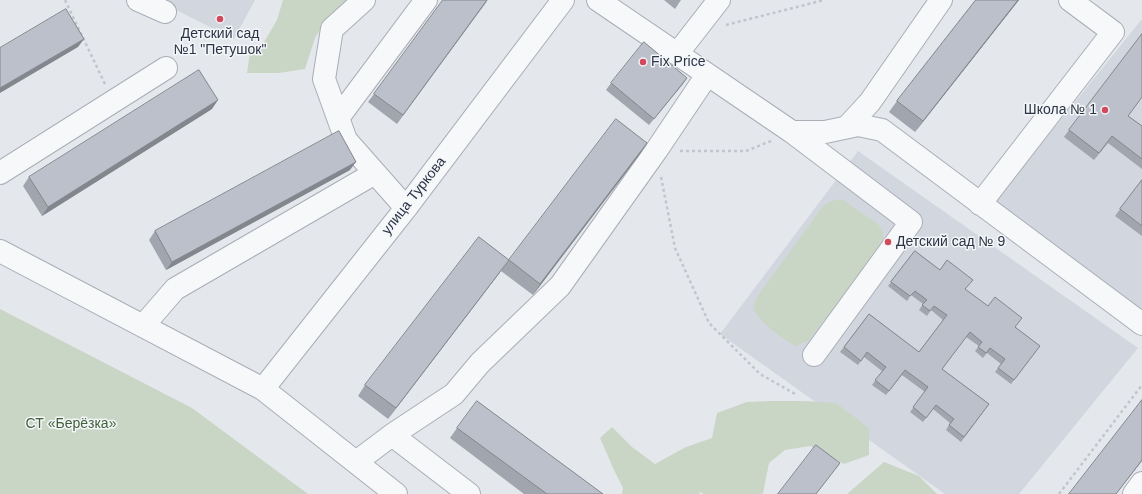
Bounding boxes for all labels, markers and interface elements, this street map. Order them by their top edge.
marker: Детский сад №1 "Петушок" [215,14,225,24]
place label: Детский сад №1 "Петушок" [174,26,266,58]
place label: Fix Price [651,54,705,70]
marker: Fix Price [638,57,648,67]
place label: Школа № 1 [1024,102,1097,118]
marker: Школа № 1 [1100,105,1110,115]
street label: улица Туркова [378,154,450,238]
place label: Детский сад № 9 [896,234,1005,250]
marker: Детский сад № 9 [883,237,893,247]
park label: СТ «Берёзка» [26,416,116,432]

